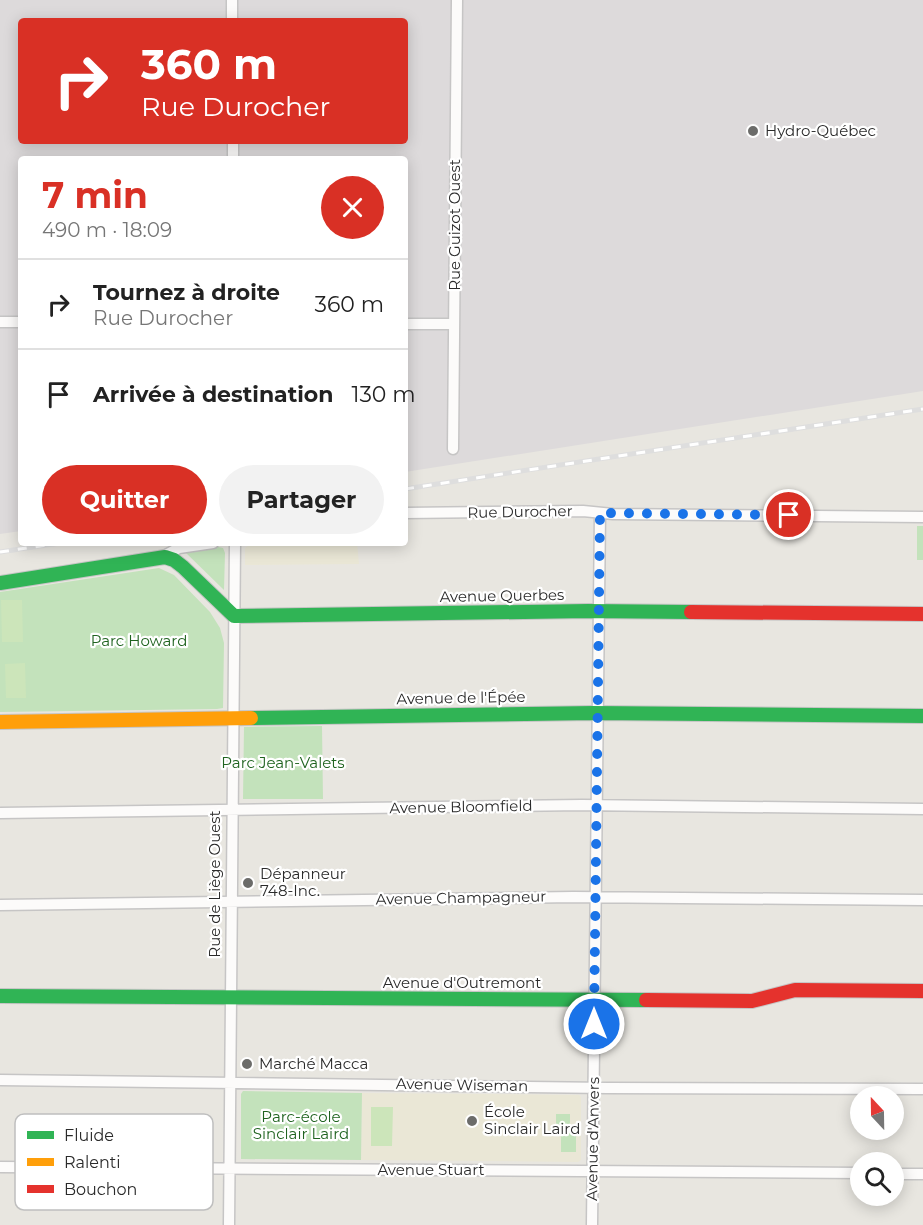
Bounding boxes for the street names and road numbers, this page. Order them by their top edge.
street label: Rue Guizot Ouest [445,159,464,291]
street label: Rue Durocher [467,501,573,522]
street label: Avenue Querbes [439,585,565,606]
street label: Avenue de l'Épée [396,687,526,708]
street label: Avenue Bloomfield [389,796,533,817]
street label: Rue de Liège Ouest [205,810,224,958]
street label: Avenue Champagneur [376,887,546,908]
street label: Avenue d'Outremont [383,973,541,992]
street label: Avenue Wiseman [396,1074,528,1095]
street label: Avenue d'Anvers [582,1077,603,1201]
street label: Avenue Stuart [377,1160,485,1179]

